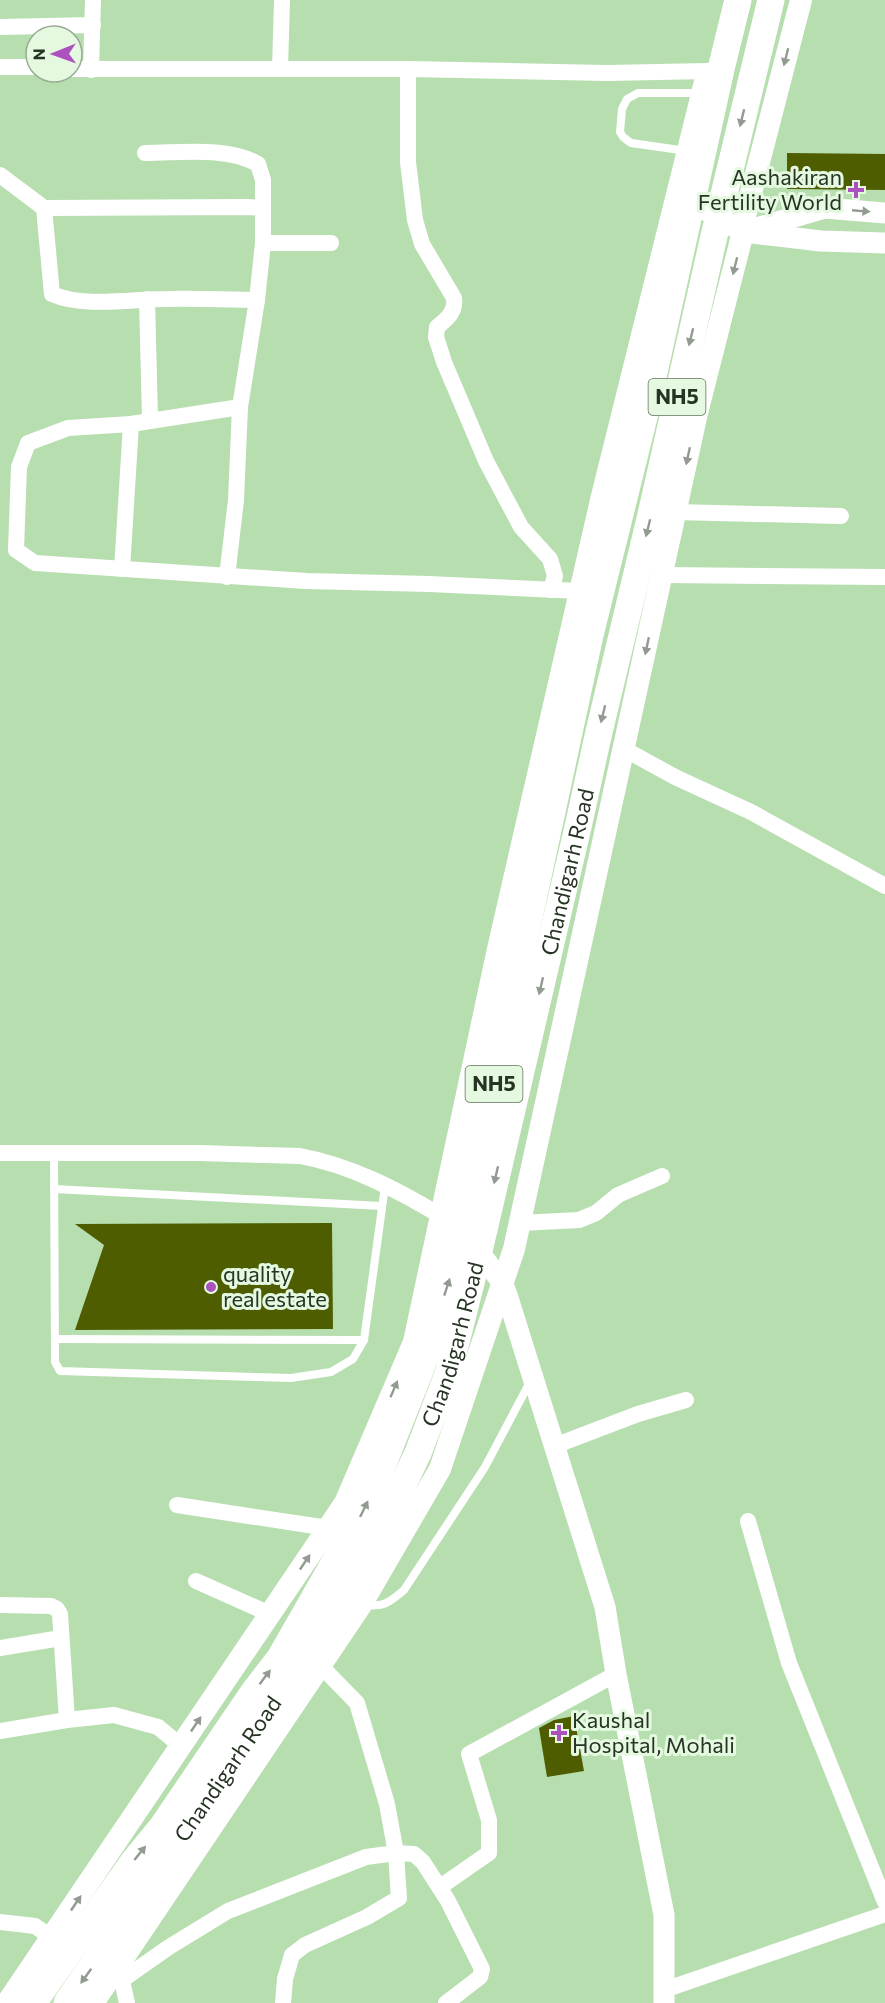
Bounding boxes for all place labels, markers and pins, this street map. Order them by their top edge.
place label: Aashakiran Fertility World [698,163,842,215]
marker: Aashakiran Fertility World [847,181,865,199]
place label: quality real estate [223,1260,327,1312]
marker: quality real estate [204,1280,218,1294]
place label: Kaushal Hospital, Mohali [572,1706,735,1758]
marker: Kaushal Hospital, Mohali [550,1724,568,1742]

